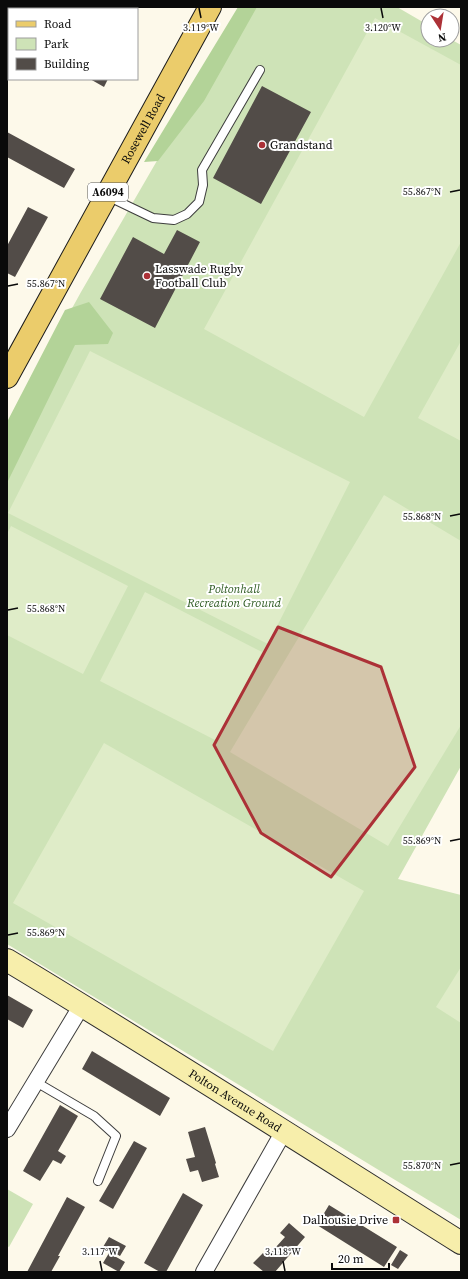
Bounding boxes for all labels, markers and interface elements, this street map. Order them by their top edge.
legend [8,8,138,80]
north arrow [420,8,460,48]
text: Road [44,16,71,32]
text: 3.119°W [183,21,219,34]
text: 3.120°W [365,21,401,34]
text: N [436,29,447,45]
text: Park [44,36,69,52]
text: Building [44,56,89,72]
street label: Rosewell Road [117,91,169,167]
place label: Grandstand [270,137,333,153]
marker: Grandstand [257,140,267,150]
road number: A6094 [88,183,128,201]
text: 55.867°N [403,185,441,198]
place label: Lasswade Rugby Football Club [155,261,244,291]
marker: Lasswade Rugby Football Club [142,271,152,281]
text: 55.867°N [27,277,65,290]
text: 55.868°N [403,510,441,523]
park label: Poltonhall Recreation Ground [186,581,282,611]
text: 55.868°N [27,602,65,615]
text: 55.869°N [403,834,441,847]
text: 55.869°N [27,926,65,939]
street label: Polton Avenue Road [186,1065,285,1136]
text: 55.870°N [403,1159,441,1172]
place label: Dalhousie Drive [302,1212,388,1228]
marker: Dalhousie Drive [391,1215,401,1225]
text: 3.117°W [82,1245,118,1258]
text: 3.118°W [265,1245,301,1258]
scale bar [332,1245,389,1271]
text: 20 m [338,1251,364,1267]

